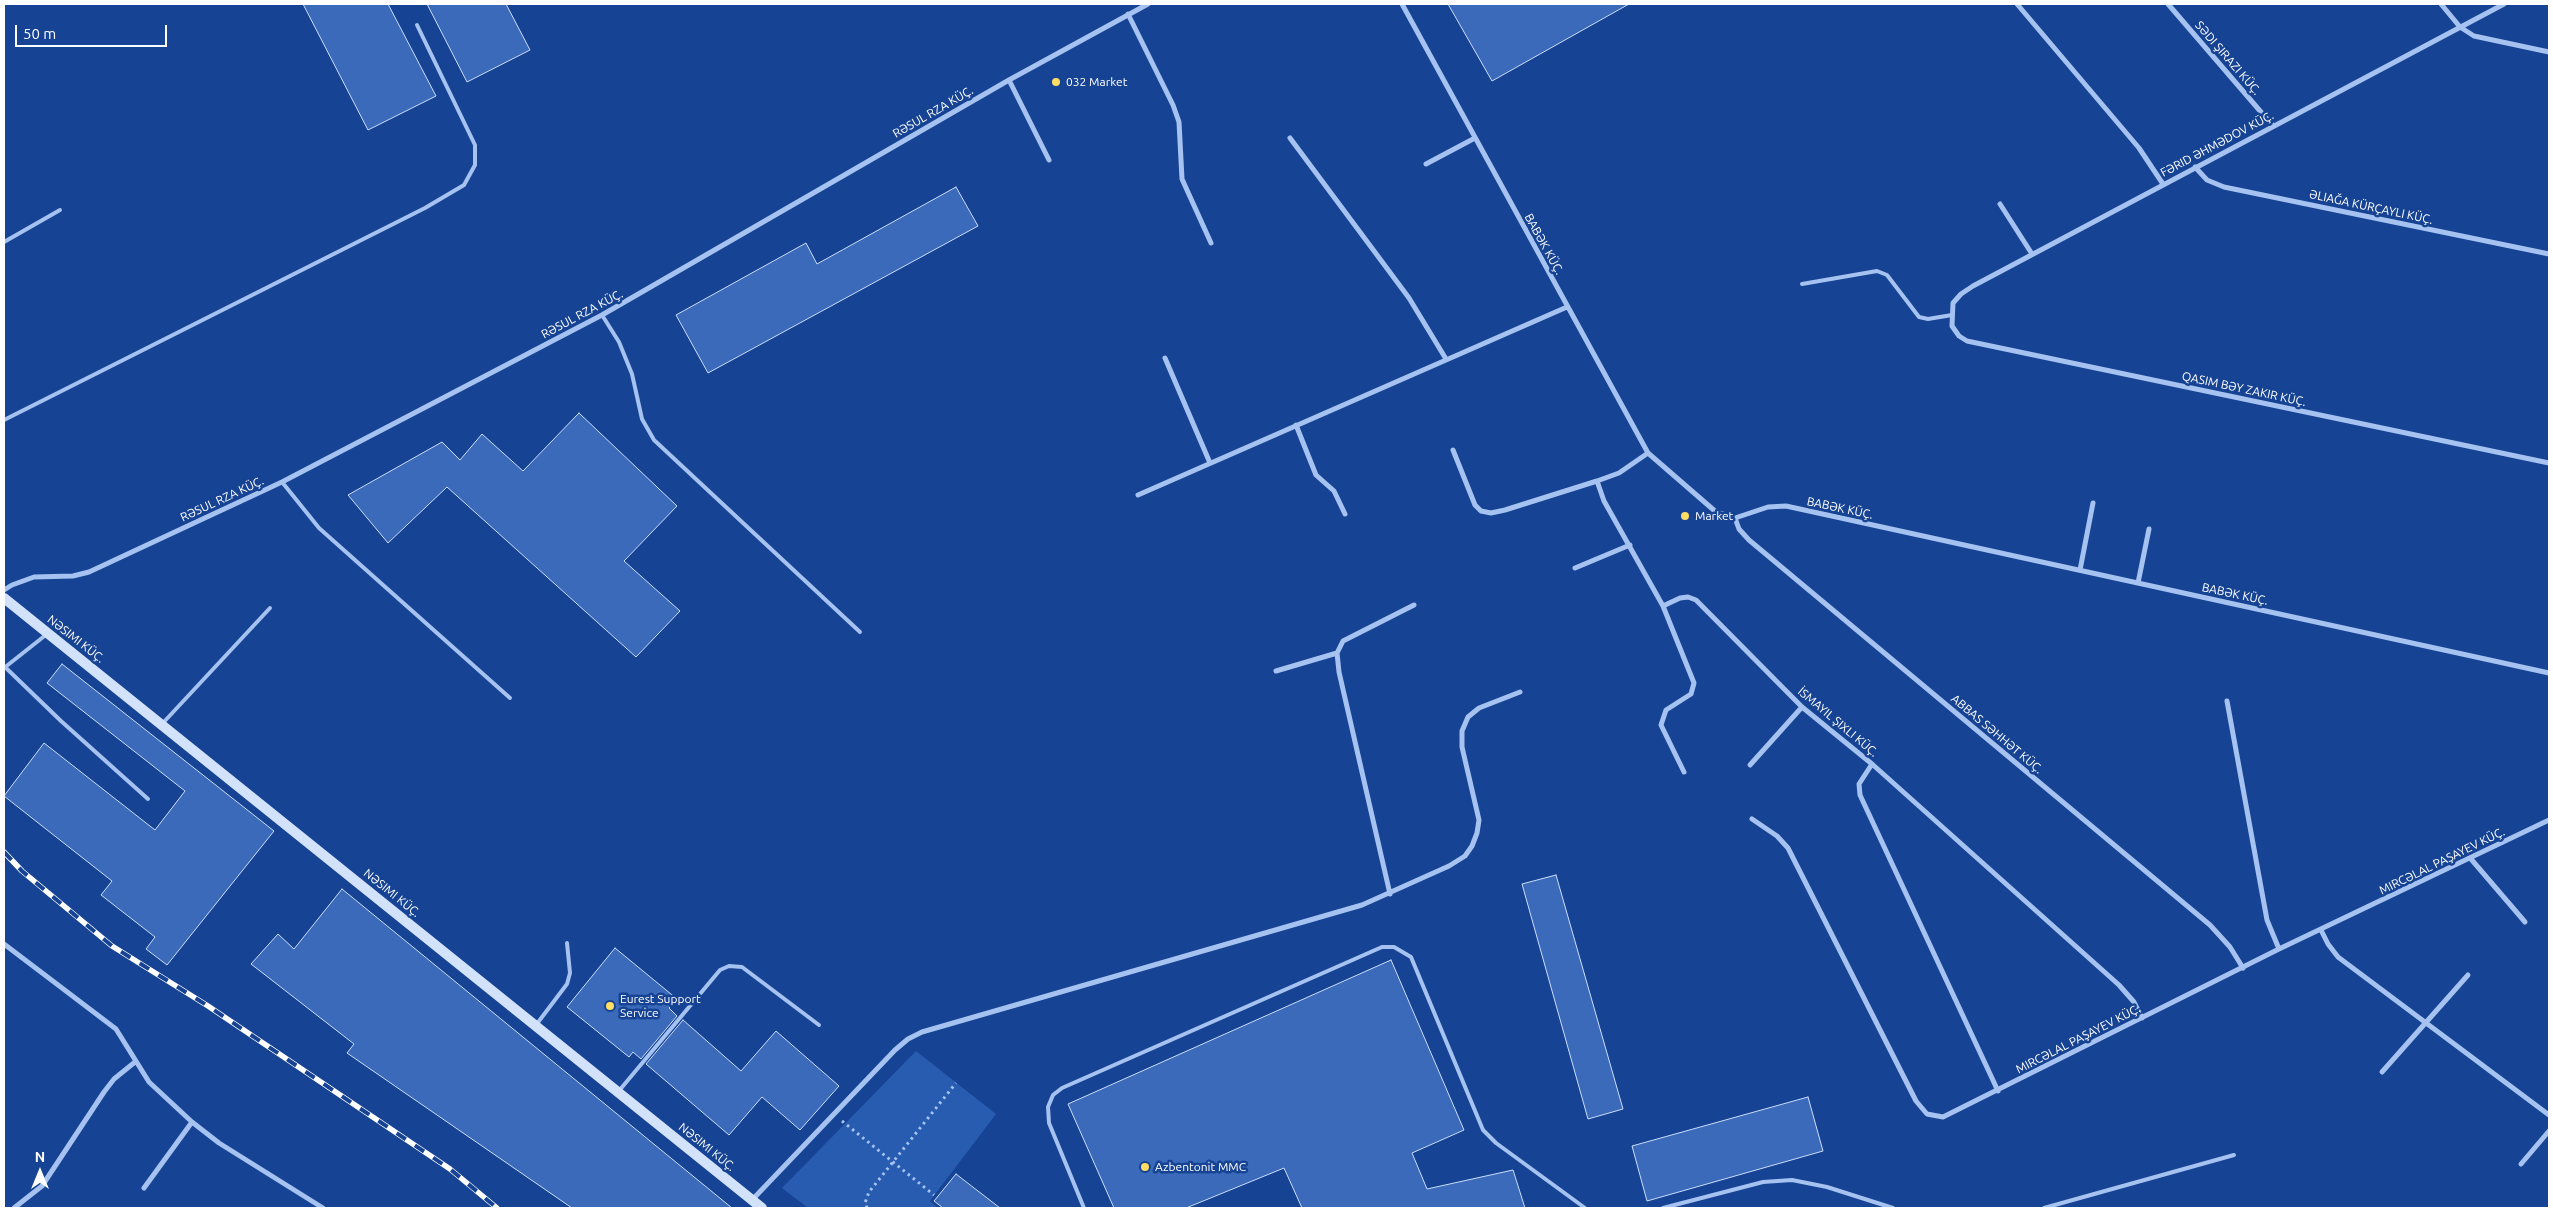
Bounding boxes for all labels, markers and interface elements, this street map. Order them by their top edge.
scale bar [18,15,170,47]
street label: SƏDI ŞIRAZI KÜÇ. [2192,18,2264,98]
text: 50 m [23,25,56,42]
place label: 032 Market [1066,75,1127,89]
marker: 032 Market [1050,76,1062,88]
street label: RƏSUL RZA KÜÇ. [890,83,976,141]
street label: FƏRID ƏHMƏDOV KÜÇ. [2158,108,2276,180]
street label: ƏLIAĞA KÜRÇAYLI KÜÇ. [2308,187,2434,227]
street label: BABƏK KÜÇ. [1521,211,1567,277]
street label: RƏSUL RZA KÜÇ. [539,286,625,342]
street label: QASIM BƏY ZAKIR KÜÇ. [2181,369,2307,409]
street label: RƏSUL RZA KÜÇ. [178,473,266,525]
street label: BABƏK KÜÇ. [1805,494,1875,522]
place label: Market [1695,509,1733,523]
marker: Market [1679,510,1691,522]
street label: BABƏK KÜÇ. [2200,580,2270,608]
street label: NƏSIMI KÜÇ. [45,612,107,666]
street label: İSMAYIL ŞIXLI KÜÇ. [1795,684,1881,760]
street label: ABBAS SƏHHƏT KÜÇ. [1948,691,2046,777]
street label: MIRCƏLAL PAŞAYEV KÜÇ. [2377,824,2507,898]
street label: NƏSIMI KÜÇ. [361,866,423,920]
place label: Eurest Support Service [620,992,701,1020]
marker: Eurest Support Service [604,1000,616,1012]
street label: MIRCƏLAL PAŞAYEV KÜÇ. [2013,1001,2143,1077]
street label: NƏSIMI KÜÇ. [676,1120,738,1174]
north arrow [15,1147,65,1197]
text: N [35,1149,45,1165]
place label: Azbentonit MMC [1155,1160,1246,1174]
marker: Azbentonit MMC [1139,1161,1151,1173]

